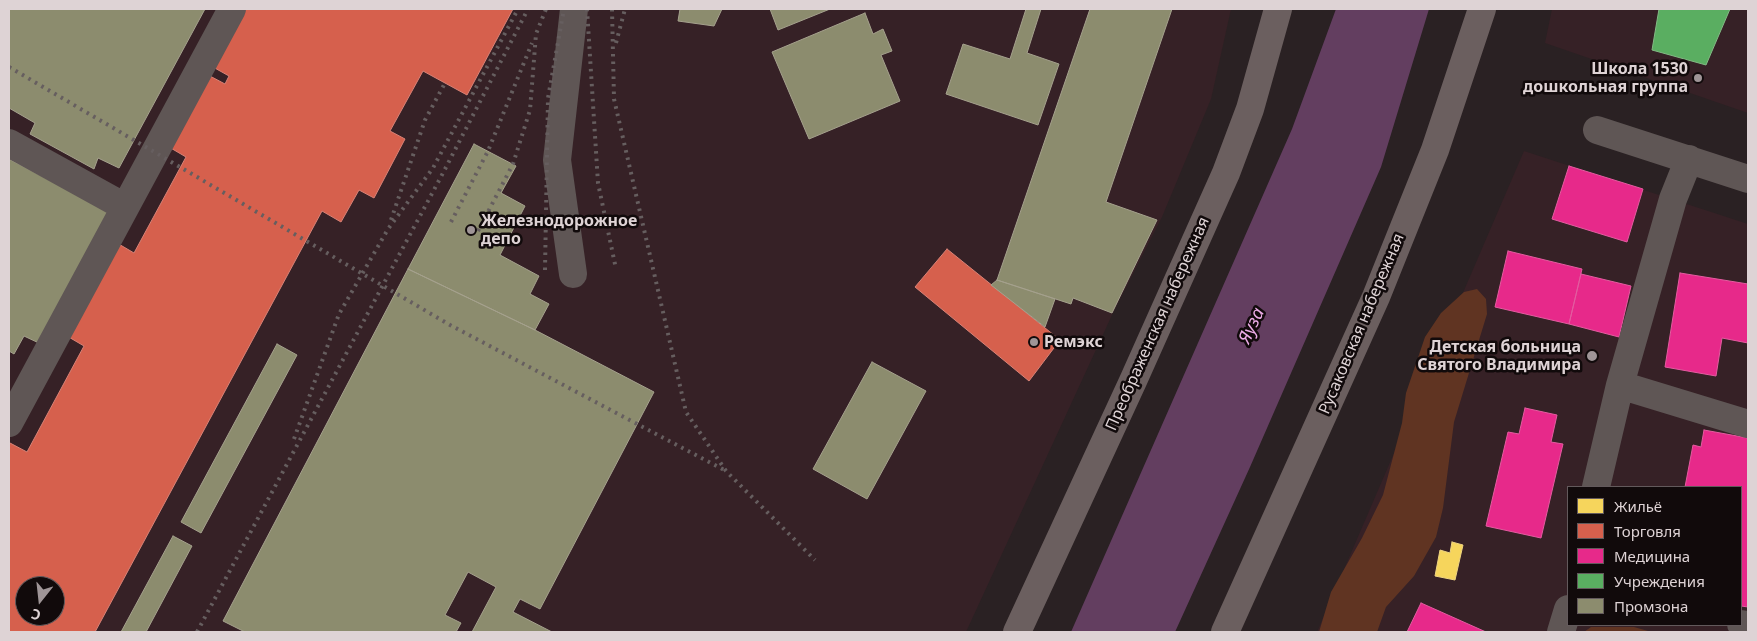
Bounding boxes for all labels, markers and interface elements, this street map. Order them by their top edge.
place label: Школа 1530 дошкольная группа [1523,59,1688,97]
marker: Школа 1530 дошкольная группа [1692,72,1704,84]
place label: Железнодорожное депо [481,211,637,249]
street label: Преображенская набережная [1102,214,1214,434]
marker: Железнодорожное депо [465,224,477,236]
street label: Русаковская набережная [1315,231,1409,417]
water label: Яуза [1234,305,1270,347]
place label: Ремэкс [1044,332,1103,352]
marker: Ремэкс [1028,336,1040,348]
place label: Детская больница Святого Владимира [1417,337,1581,375]
marker: Детская больница Святого Владимира [1585,349,1599,363]
legend [1567,486,1742,626]
text: Жильё [1614,496,1662,516]
text: Торговля [1614,521,1681,541]
text: Медицина [1614,546,1690,566]
text: Учреждения [1614,571,1705,591]
north arrow [15,576,65,626]
text: Промзона [1614,596,1688,616]
text: С [29,605,43,625]

